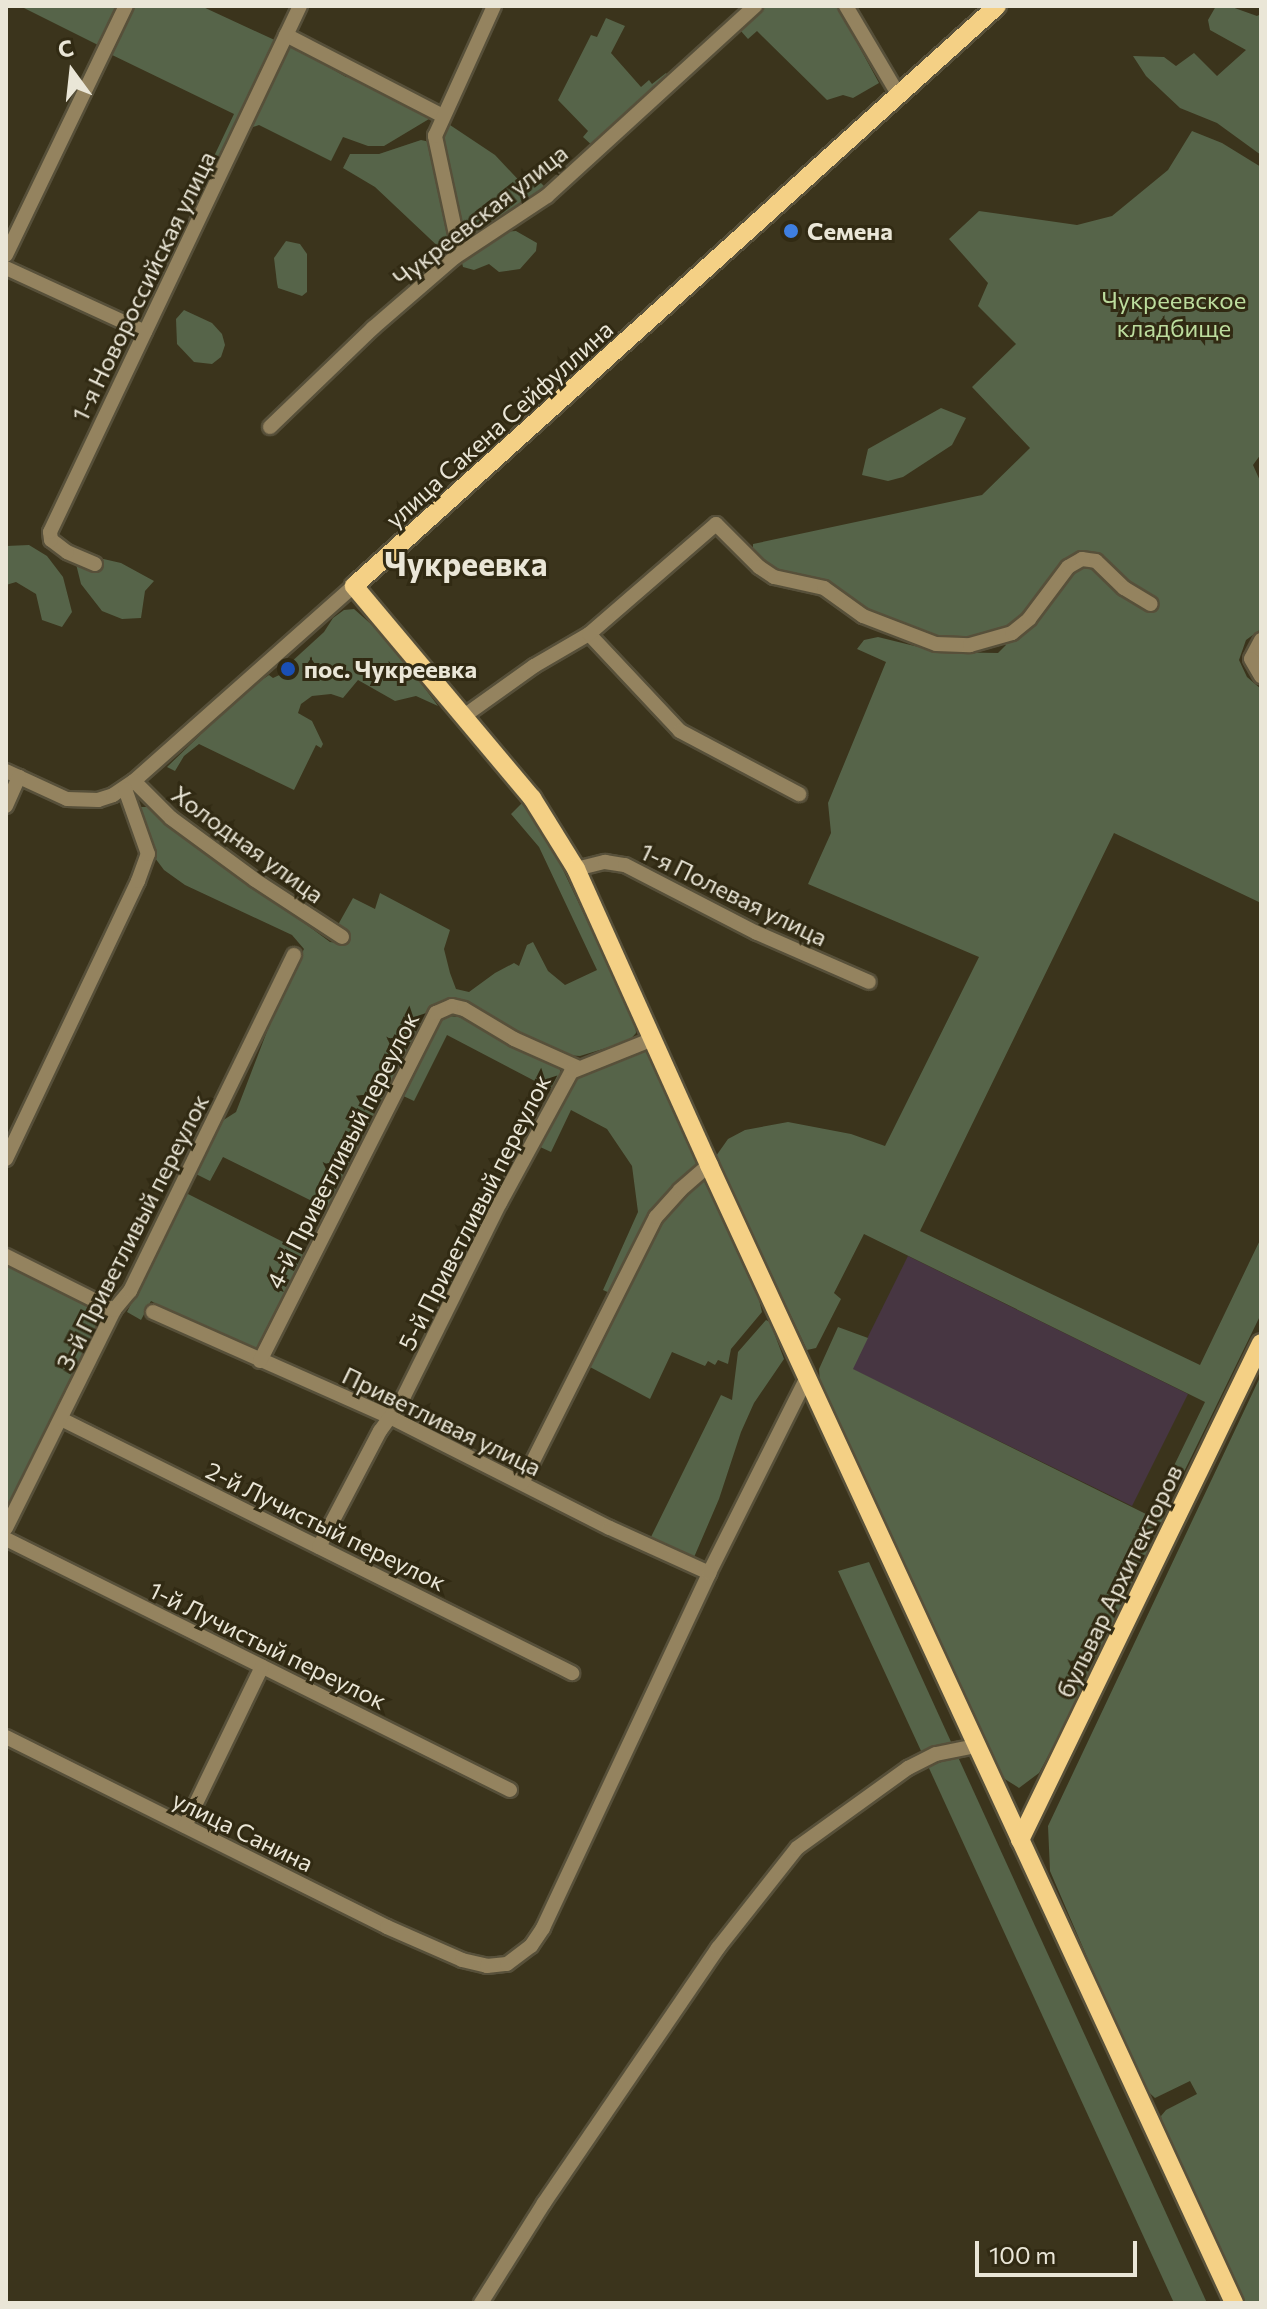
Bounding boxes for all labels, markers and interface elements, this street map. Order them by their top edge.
north arrow [32,32,112,112]
text: С [55,33,76,63]
street label: Чукреевская улица [387,138,573,292]
street label: 1-я Новороссийская улица [65,146,221,426]
place label: Семена [807,217,893,245]
marker: Семена [782,222,800,240]
park label: Чукреевское кладбище [1102,286,1246,342]
street label: улица Сакена Сейфуллина [380,314,618,534]
district label: Чукреевка [384,544,548,582]
place label: пос. Чукреевка [304,655,477,683]
marker: пос. Чукреевка [279,660,297,678]
street label: Холодная улица [166,779,330,909]
street label: 1-я Полевая улица [636,836,832,952]
street label: 4-й Приветливый переулок [260,1007,424,1293]
street label: 5-й Приветливый переулок [392,1069,556,1355]
street label: 3-й Приветливый переулок [50,1089,214,1375]
street label: Приветливая улица [338,1360,546,1482]
street label: 2-й Лучистый переулок [201,1455,451,1597]
street label: бульвар Архитекторов [1050,1460,1188,1702]
street label: 1-й Лучистый переулок [145,1575,391,1715]
street label: улица Санина [168,1785,318,1877]
scale bar [979,2225,1141,2275]
text: 100 m [989,2240,1056,2269]

